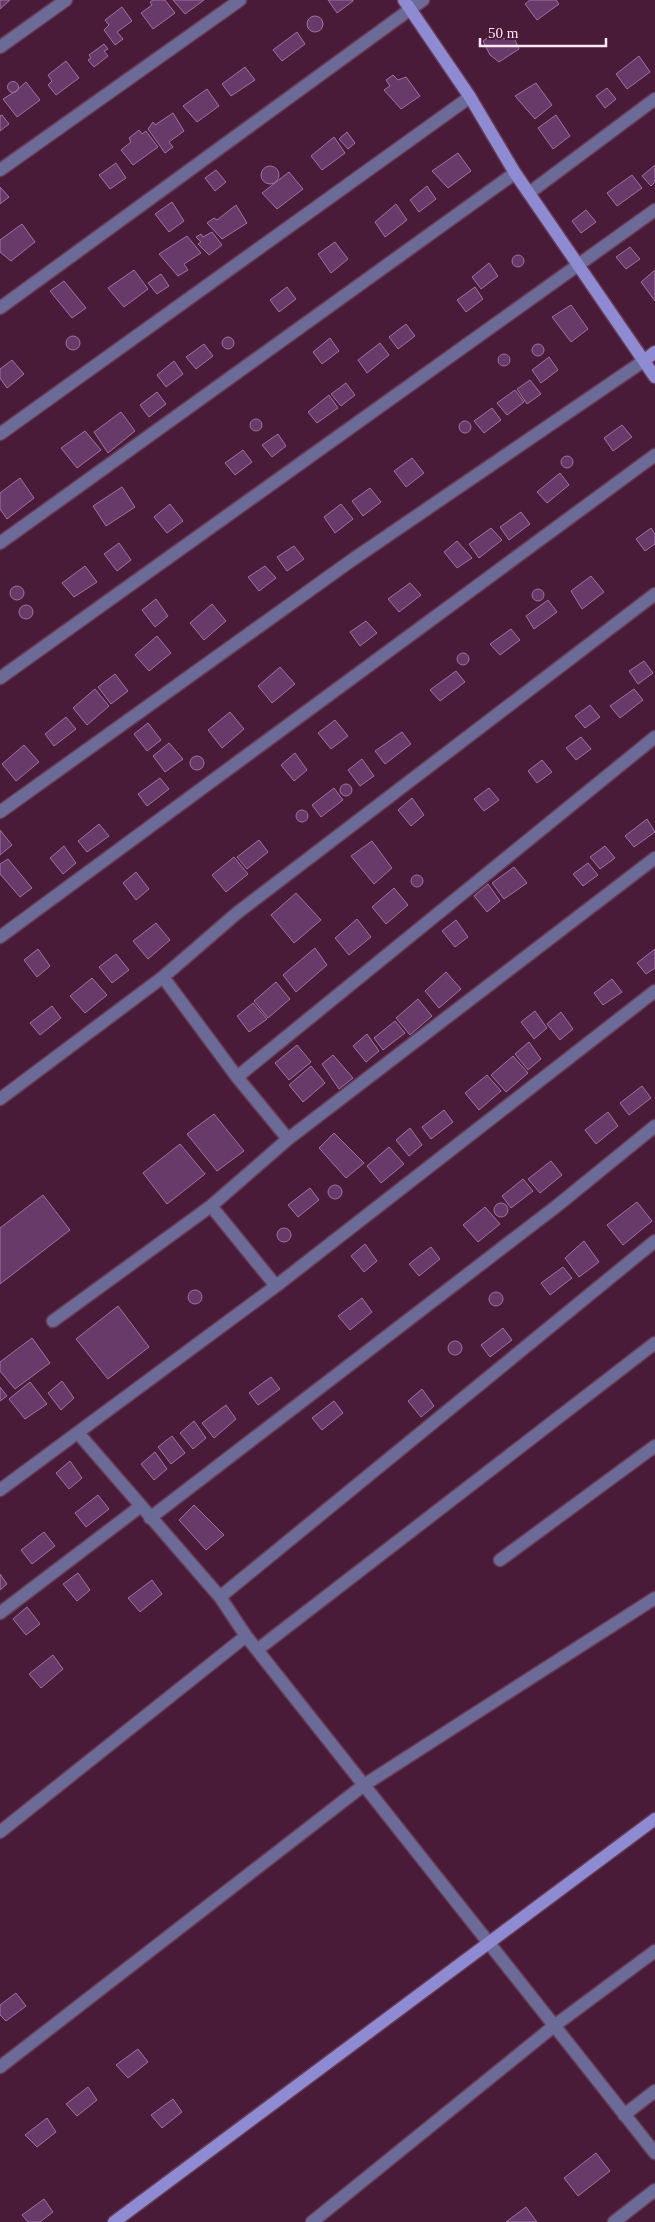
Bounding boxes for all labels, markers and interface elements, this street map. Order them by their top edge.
scale bar [480,15,606,47]
text: 50 m [488,25,519,41]

